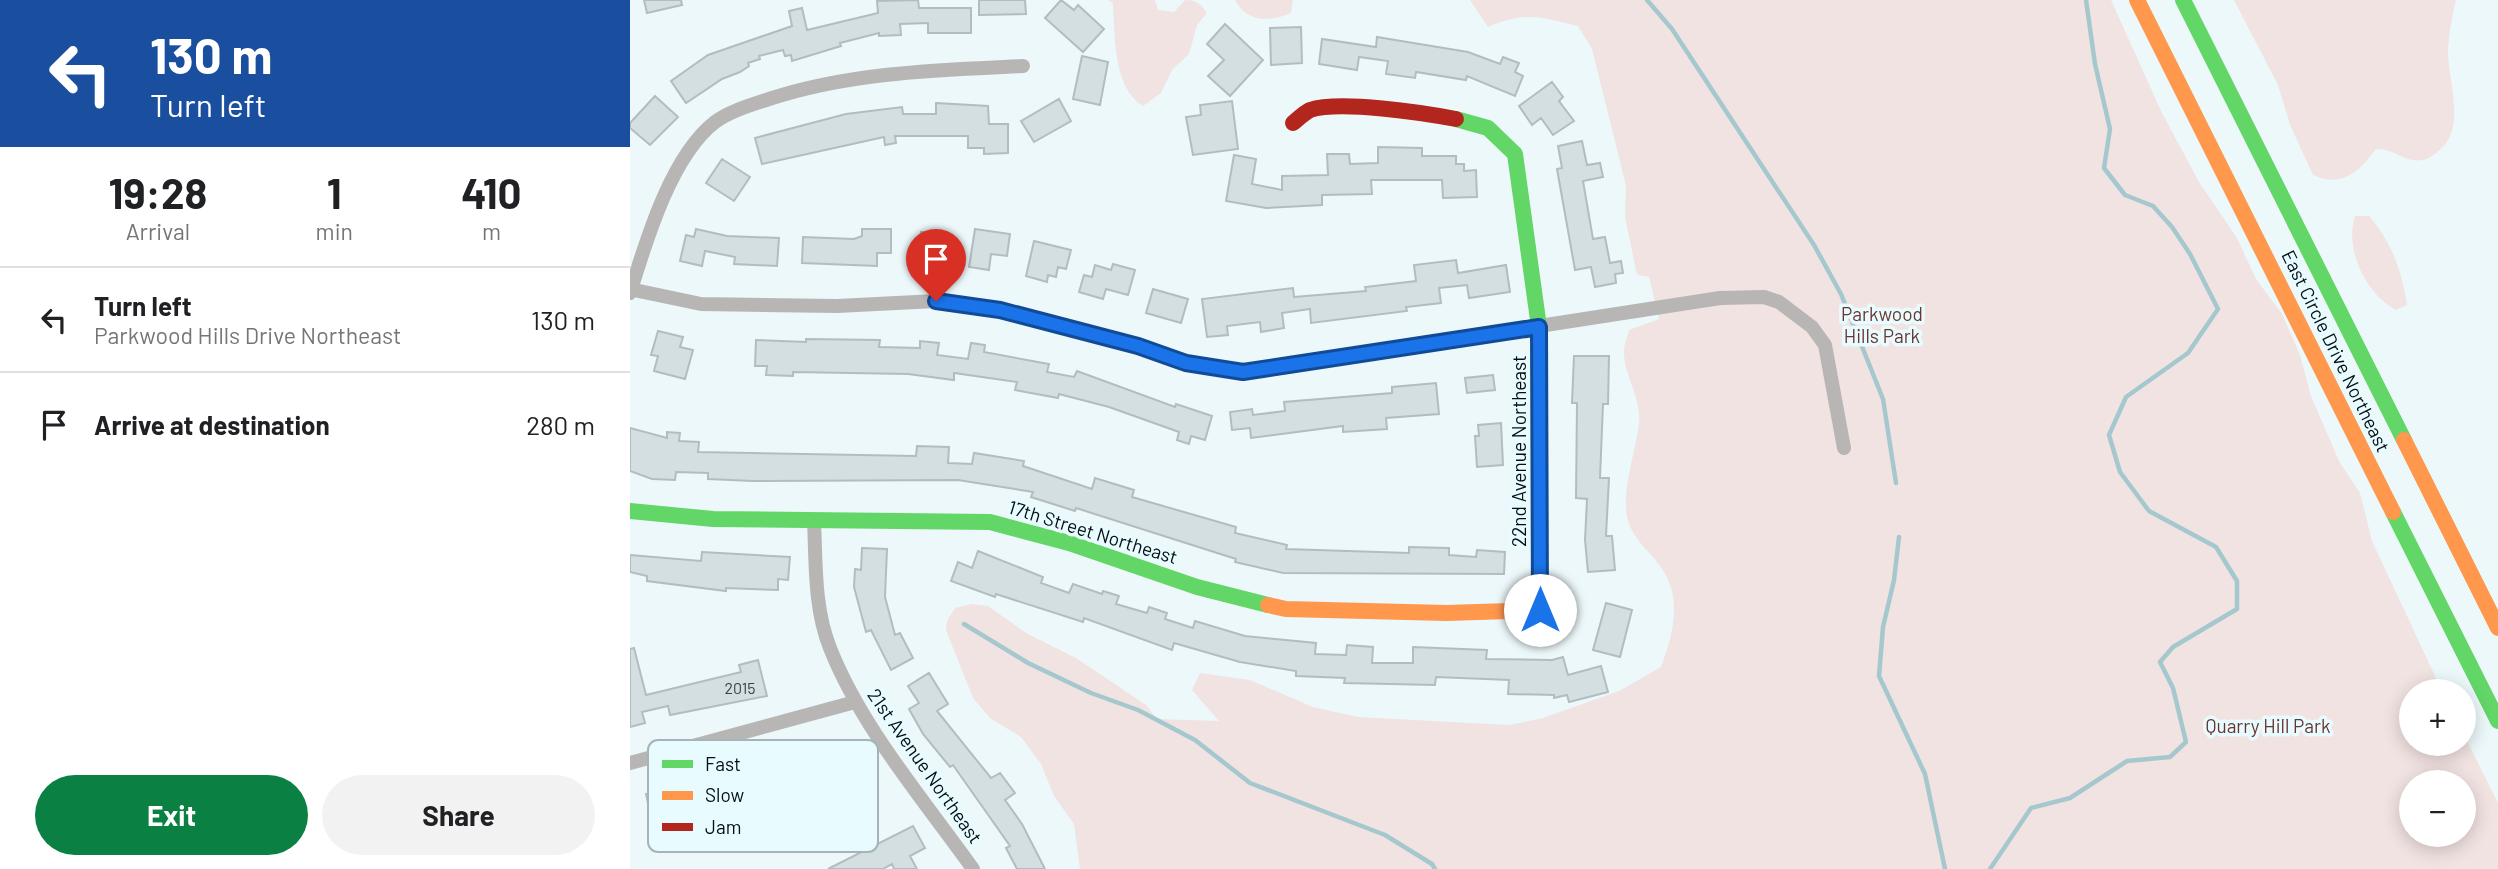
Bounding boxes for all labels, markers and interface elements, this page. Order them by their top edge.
text: 130 m [150,25,272,84]
icon: left [35,28,126,119]
text: Turn left [150,85,267,123]
text: 19:28 [108,167,207,217]
text: 1 [327,167,342,217]
text: 410 [461,167,522,217]
text: Arrival [126,217,190,245]
text: min [316,217,353,245]
text: m [482,217,501,245]
pin [906,229,966,301]
icon: arrive [917,240,955,278]
street label: East Circle Drive Northeast [2278,246,2395,455]
text: Turn left [94,290,192,321]
icon: left [35,301,73,339]
park label: Parkwood Hills Park [1841,302,1923,347]
text: 130 m [531,304,595,335]
text: Parkwood Hills Drive Northeast [94,321,401,349]
street label: 22nd Avenue Northeast [1507,355,1530,547]
icon: arrive [35,406,73,444]
text: Arrive at destination [94,409,330,440]
text: 280 m [526,409,595,440]
street label: 17th Street Northeast [1006,495,1180,568]
position arrow [1503,573,1577,647]
house number: 2015 [725,678,756,697]
map controls [2399,679,2476,847]
button: + [2399,679,2476,756]
street label: 21st Avenue Northeast [863,684,988,848]
park label: Quarry Hill Park [2206,714,2330,737]
legend [648,740,878,852]
text: Fast [705,752,741,775]
button: − [2399,770,2476,847]
button: Exit [35,775,308,855]
button: Share [322,775,595,855]
text: Slow [705,783,744,806]
text: Jam [705,815,741,838]

